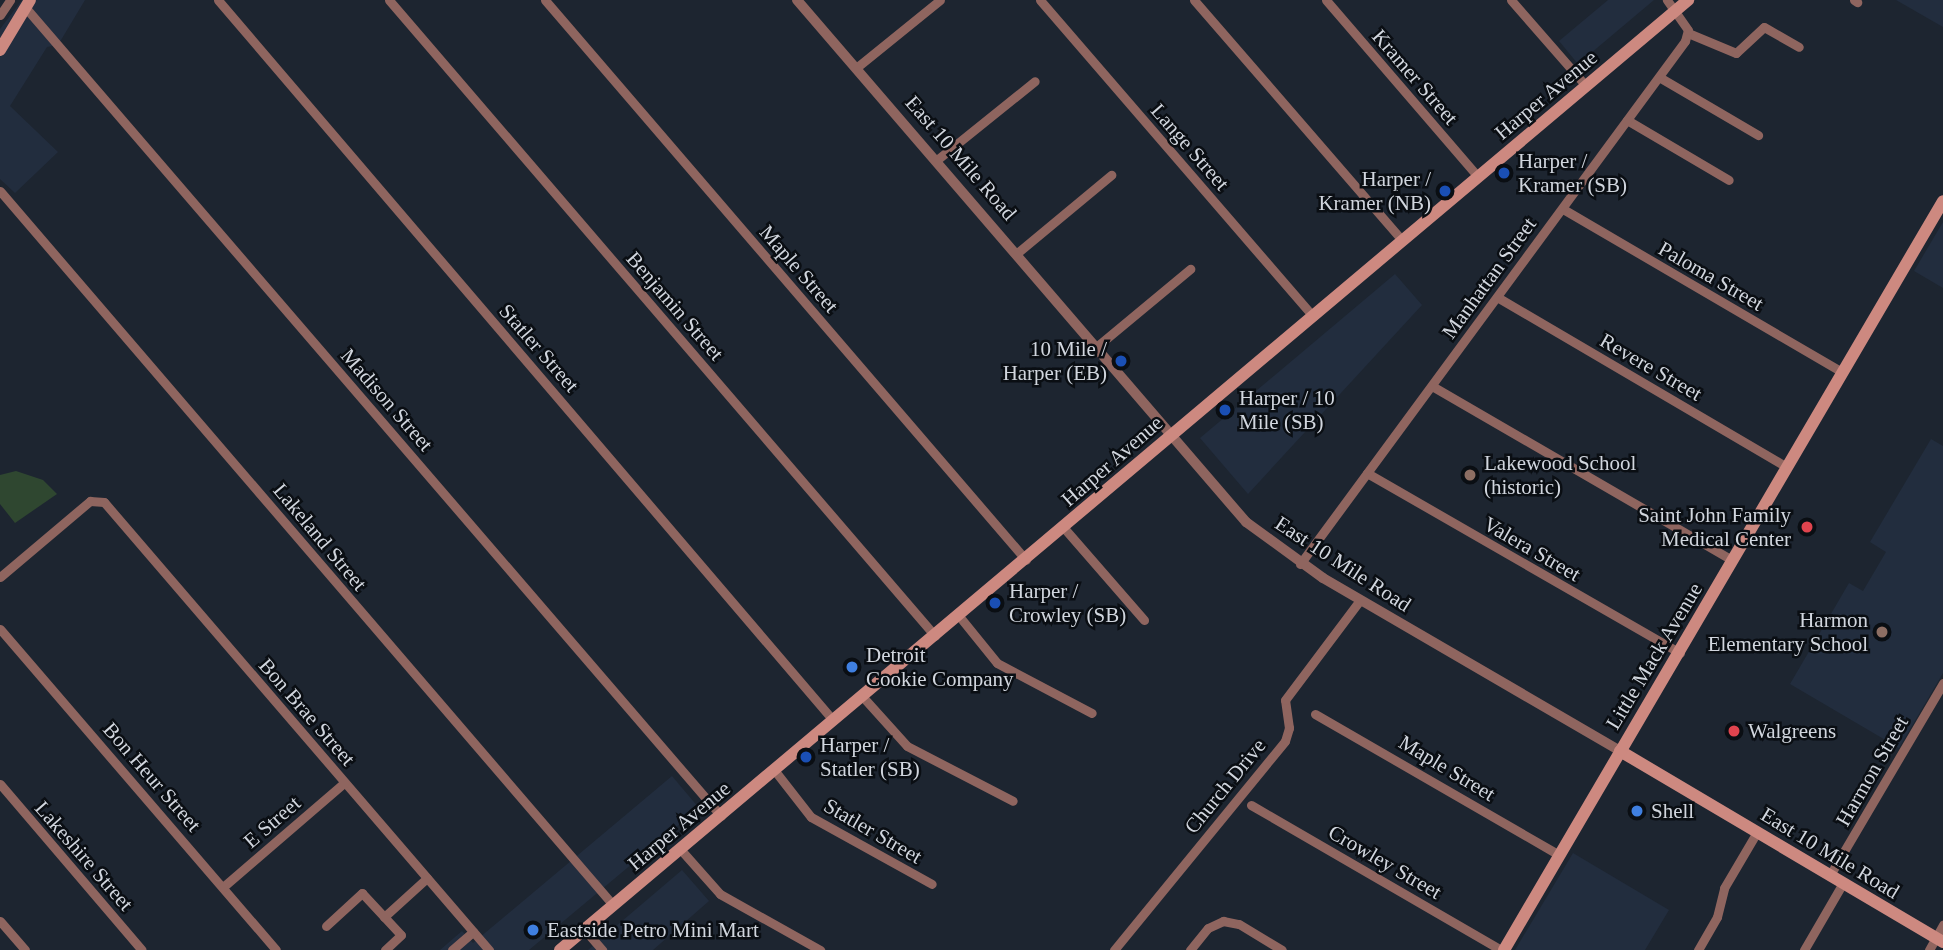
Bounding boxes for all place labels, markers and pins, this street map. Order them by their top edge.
place label: Harper / Kramer (SB) [1518,148,1627,198]
marker: Harper / Kramer (SB) [1496,165,1512,181]
place label: Harper / Kramer (NB) [1318,166,1431,216]
marker: Harper / Kramer (NB) [1437,183,1453,199]
place label: 10 Mile / Harper (EB) [1003,336,1107,386]
marker: 10 Mile / Harper (EB) [1113,353,1129,369]
place label: Harper / 10 Mile (SB) [1239,385,1335,435]
marker: Harper / 10 Mile (SB) [1217,402,1233,418]
place label: Lakewood School (historic) [1484,450,1636,500]
marker: Lakewood School (historic) [1462,467,1478,483]
place label: Saint John Family Medical Center [1638,502,1791,552]
marker: Saint John Family Medical Center [1797,517,1817,537]
place label: Harper / Crowley (SB) [1009,578,1126,628]
marker: Harper / Crowley (SB) [987,595,1003,611]
place label: Harmon Elementary School [1708,607,1868,657]
marker: Harmon Elementary School [1874,624,1890,640]
place label: Detroit Cookie Company [866,642,1014,692]
marker: Detroit Cookie Company [844,659,860,675]
place label: Walgreens [1748,718,1836,744]
marker: Walgreens [1726,723,1742,739]
place label: Harper / Statler (SB) [820,732,920,782]
marker: Harper / Statler (SB) [798,749,814,765]
place label: Shell [1651,798,1694,824]
marker: Shell [1629,803,1645,819]
place label: Eastside Petro Mini Mart [547,917,759,943]
marker: Eastside Petro Mini Mart [525,922,541,938]

